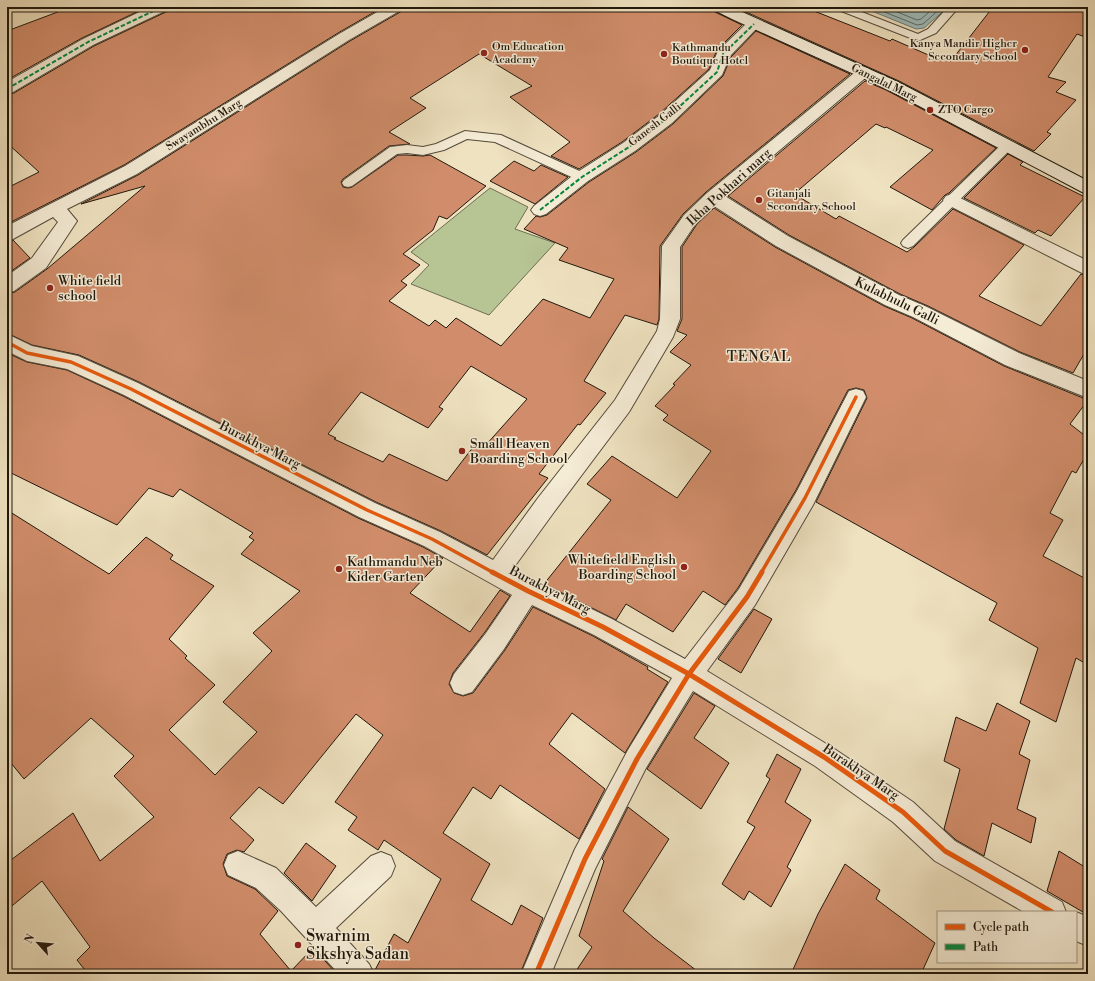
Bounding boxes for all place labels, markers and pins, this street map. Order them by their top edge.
place label: Kanya Mandir Higher Secondary School [910,37,1018,64]
place label: Om Education Academy [491,40,564,67]
place label: Kathmandu Boutique Hotel [671,41,749,68]
marker: Kanya Mandir Higher Secondary School [1020,45,1030,55]
marker: Om Education Academy [479,48,489,58]
marker: Kathmandu Boutique Hotel [659,49,669,59]
place label: ZTO Cargo [938,103,993,117]
marker: ZTO Cargo [925,105,935,115]
place label: Gitanjali Secondary School [767,187,856,214]
marker: Gitanjali Secondary School [754,195,764,205]
place label: White field school [57,273,122,304]
marker: White field school [45,283,55,293]
place label: Small Heaven Boarding School [469,436,568,467]
marker: Small Heaven Boarding School [457,446,467,456]
place label: Whitefield English Boarding School [567,552,676,583]
place label: Kathmandu Neb Kider Garten [347,554,443,585]
marker: Whitefield English Boarding School [679,562,689,572]
marker: Kathmandu Neb Kider Garten [334,564,344,574]
place label: Swarnim Sikshya Sadan [306,926,409,964]
marker: Swarnim Sikshya Sadan [293,940,303,950]

